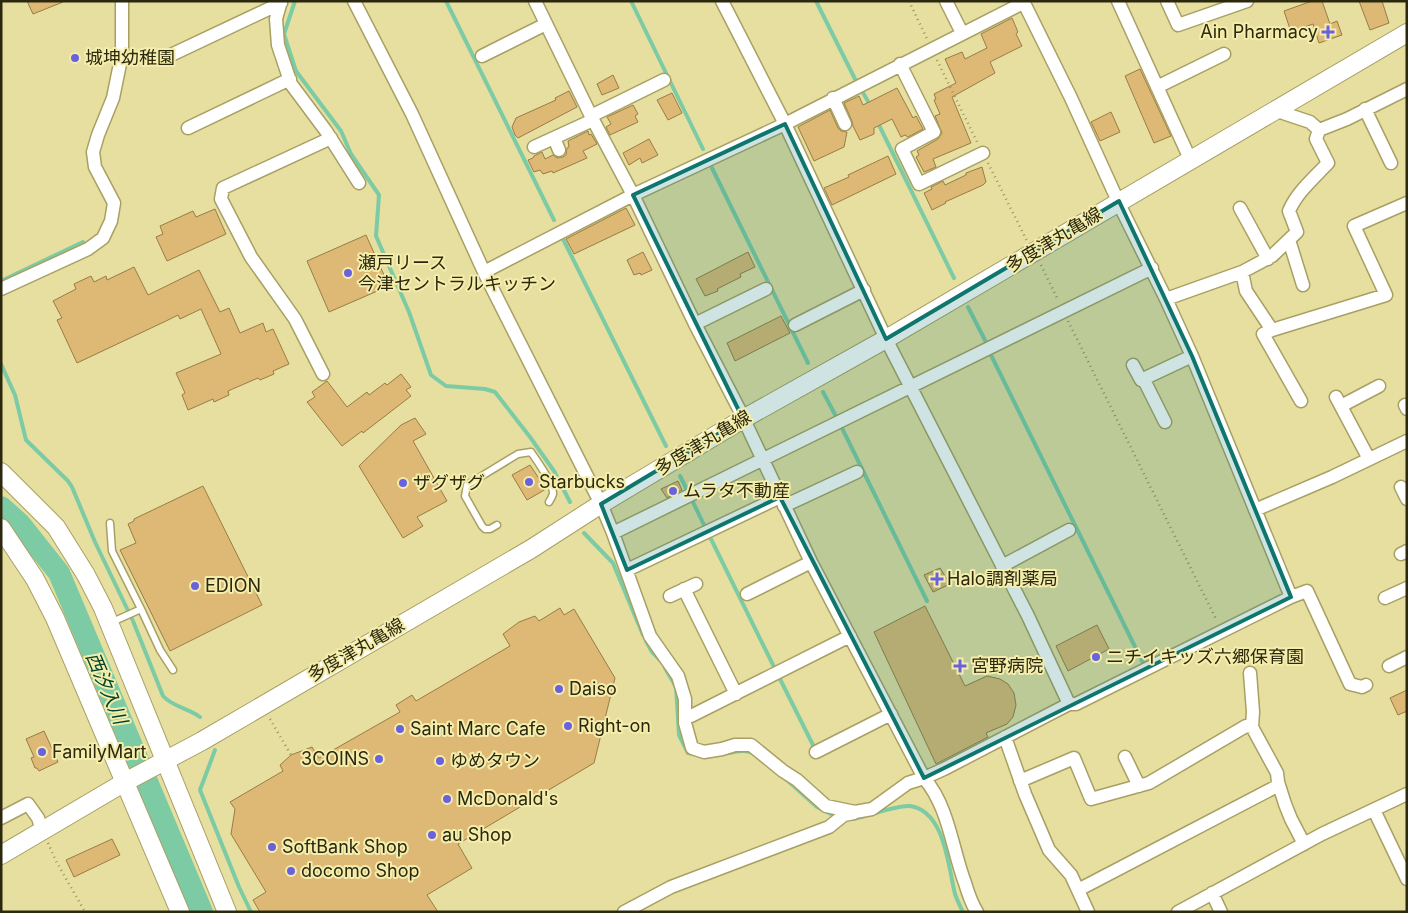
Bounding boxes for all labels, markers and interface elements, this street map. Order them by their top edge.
place label: Ain Pharmacy [1200,21,1318,42]
marker: Ain Pharmacy [1322,26,1334,38]
place label: 城坤幼稚園 [85,47,175,68]
marker: 城坤幼稚園 [69,52,81,64]
street label: 多度津丸亀線 [1002,203,1105,276]
place label: 瀬戸リース 今津セントラルキッチン [358,252,556,294]
marker: 瀬戸リース 今津セントラルキッチン [342,267,354,279]
street label: 多度津丸亀線 [651,406,754,479]
place label: Starbucks [539,471,625,492]
place label: ザグザグ [413,472,485,493]
marker: Starbucks [523,476,535,488]
marker: ザグザグ [397,477,409,489]
place label: ムラタ不動産 [683,480,790,501]
marker: ムラタ不動産 [667,485,679,497]
place label: Halo調剤薬局 [947,568,1058,589]
marker: Halo調剤薬局 [931,573,943,585]
place label: EDION [205,575,261,596]
marker: EDION [189,580,201,592]
street label: 多度津丸亀線 [304,613,408,686]
place label: ニチイキッズ六郷保育園 [1106,646,1304,667]
water label: 西汐入川 [81,649,133,730]
marker: ニチイキッズ六郷保育園 [1090,651,1102,663]
place label: 宮野病院 [971,655,1043,676]
marker: 宮野病院 [953,659,967,673]
place label: Daiso [569,678,617,699]
marker: Daiso [553,683,565,695]
place label: Right-on [578,715,651,736]
place label: Saint Marc Cafe [410,718,546,739]
marker: Right-on [562,720,574,732]
marker: Saint Marc Cafe [394,723,406,735]
place label: FamilyMart [52,741,146,762]
marker: FamilyMart [36,746,48,758]
place label: 3COINS [301,748,369,769]
place label: ゆめタウン [450,750,540,771]
marker: 3COINS [373,753,385,765]
marker: ゆめタウン [434,755,446,767]
place label: McDonald's [457,788,558,809]
marker: McDonald's [441,793,453,805]
place label: au Shop [442,824,512,845]
marker: au Shop [426,829,438,841]
place label: SoftBank Shop [282,836,408,857]
marker: SoftBank Shop [266,841,278,853]
place label: docomo Shop [301,860,420,881]
marker: docomo Shop [285,865,297,877]

